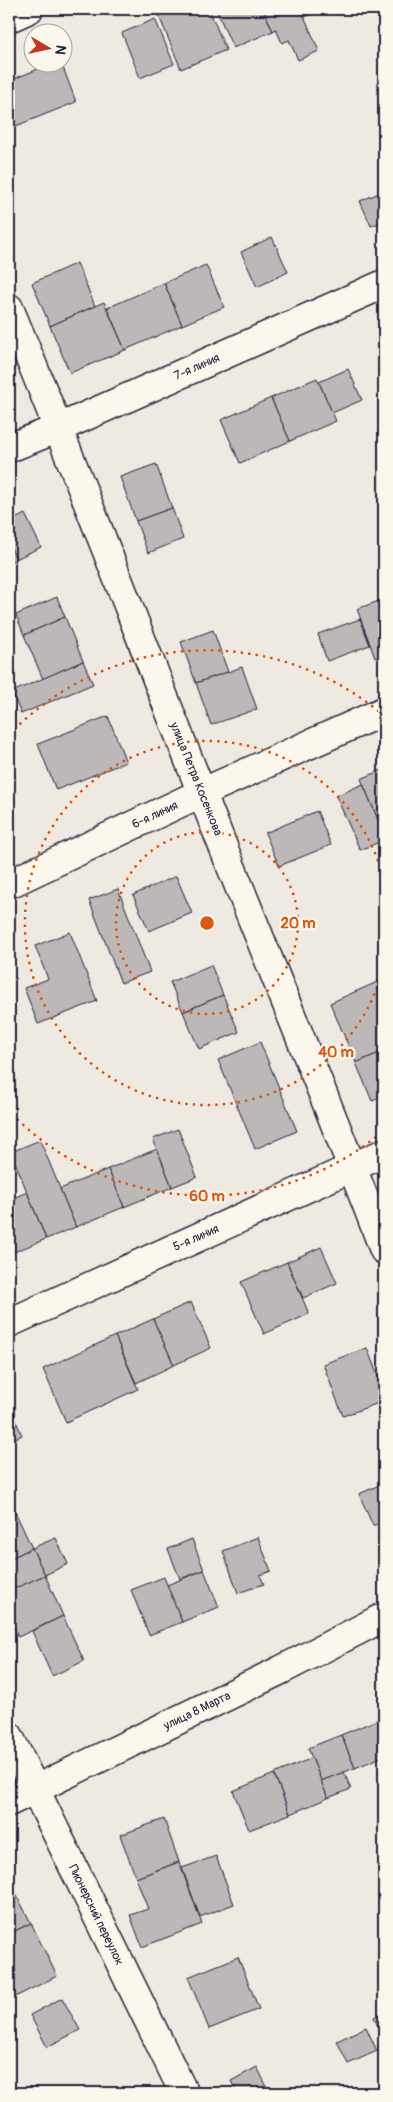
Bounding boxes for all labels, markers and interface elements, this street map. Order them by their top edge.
north arrow [22,22,72,72]
text: N [51,44,69,56]
street label: 7-я линия [172,350,222,384]
street label: улица Петра Косенкова [166,719,226,838]
street label: 6-я линия [130,798,181,832]
centre of rings [198,914,216,932]
text: 20 m [280,914,316,933]
text: 40 m [318,1043,354,1062]
text: 60 m [189,1187,225,1206]
street label: 5-я линия [171,1221,222,1255]
street label: улица 8 Марта [160,1688,233,1734]
street label: Пионерский переулок [65,1862,127,1968]

